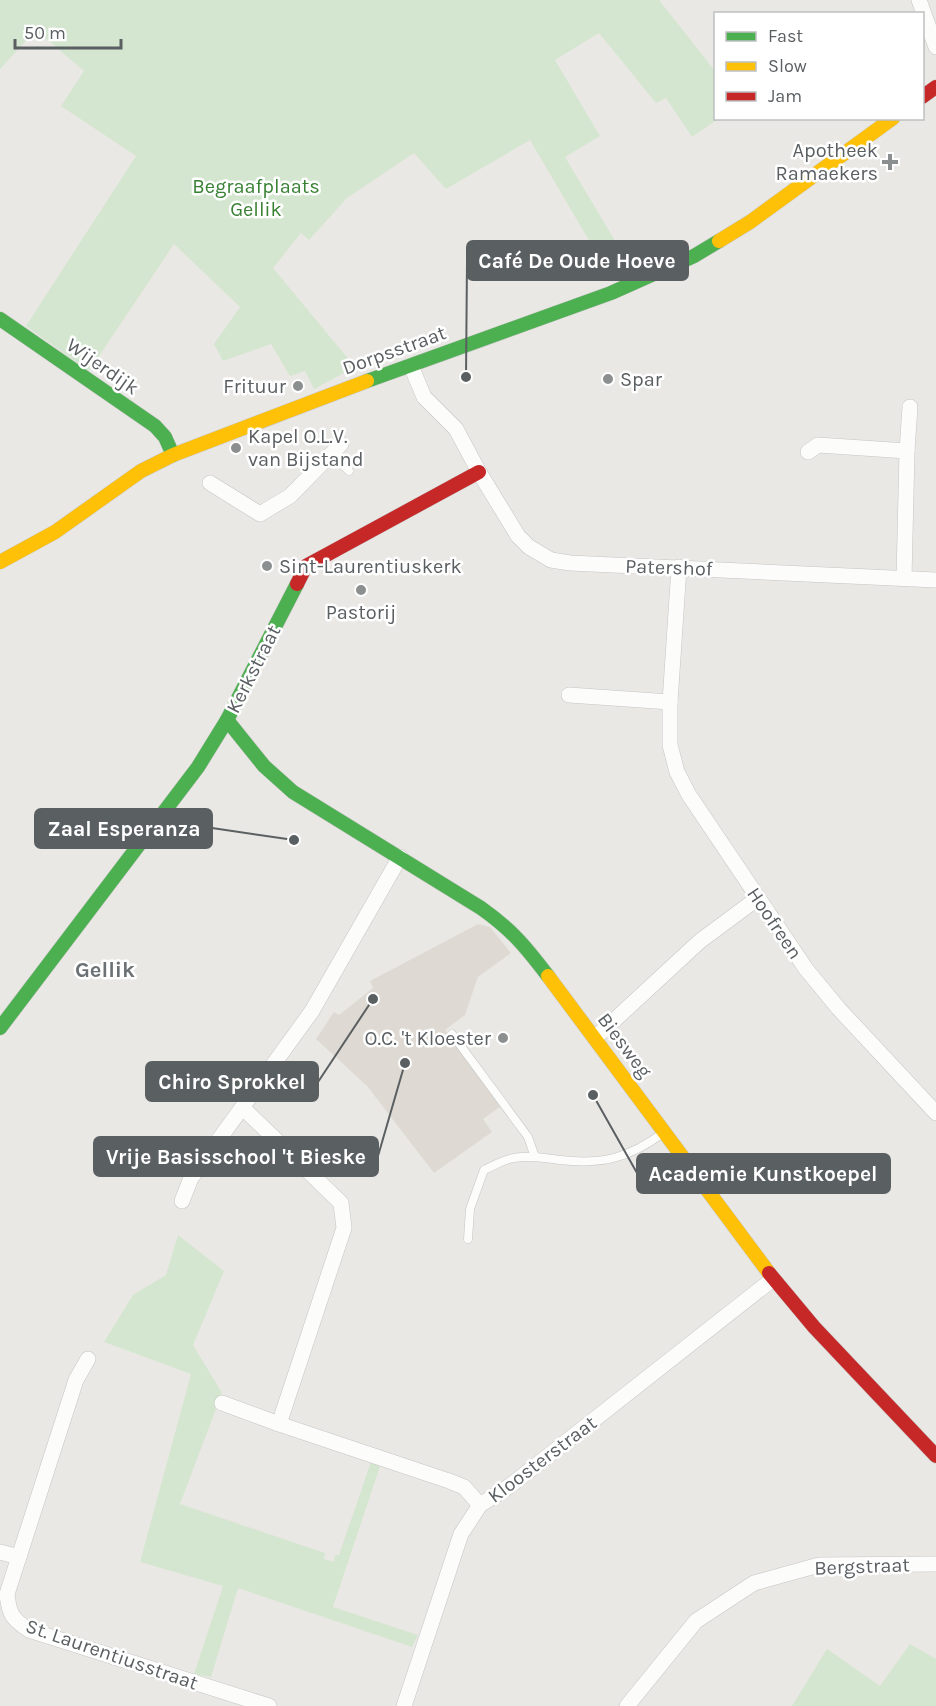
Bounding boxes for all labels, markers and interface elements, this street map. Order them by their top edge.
scale bar [15,12,122,50]
legend [714,12,924,120]
text: 50 m [24,22,66,44]
text: Fast [768,25,803,47]
text: Slow [768,55,807,77]
text: Jam [768,85,802,107]
place label: Apotheek Ramaekers [775,139,878,185]
marker: Apotheek Ramaekers [883,155,897,169]
park label: Begraafplaats Gellik [192,175,320,221]
callout: Café De Oude Hoeve [467,241,688,280]
text: Café De Oude Hoeve [478,249,676,273]
street label: Dorpsstraat [339,321,449,380]
street label: Wijerdijk [62,333,143,400]
place label: Spar [620,368,663,391]
marker: Spar [601,372,615,386]
place label: Frituur [223,375,287,398]
marker: Frituur [291,379,305,393]
place label: Kapel O.L.V. van Bijstand [248,425,364,471]
marker: Kapel O.L.V. van Bijstand [229,441,243,455]
street label: Patershof [625,554,713,581]
place label: Sint-Laurentiuskerk [279,555,462,578]
marker: Sint-Laurentiuskerk [260,559,274,573]
marker: Pastorij [354,583,368,597]
place label: Pastorij [326,601,396,624]
street label: Kerkstraat [221,621,286,717]
callout: Zaal Esperanza [35,809,212,848]
text: Zaal Esperanza [47,817,201,841]
street label: Hoofreen [742,883,807,964]
district label: Gellik [75,957,135,983]
street label: Biesweg [593,1008,656,1082]
place label: O.C. 't Kloester [364,1027,492,1050]
marker: O.C. 't Kloester [496,1031,510,1045]
callout: Chiro Sprokkel [146,1062,318,1101]
text: Chiro Sprokkel [158,1070,306,1094]
callout: Vrije Basisschool 't Bieske [94,1137,378,1176]
text: Vrije Basisschool 't Bieske [106,1145,366,1169]
callout: Academie Kunstkoepel [637,1154,890,1193]
text: Academie Kunstkoepel [649,1162,877,1186]
street label: Kloosterstraat [483,1411,601,1508]
street label: Bergstraat [814,1553,911,1580]
street label: St. Laurentiusstraat [23,1614,202,1695]

